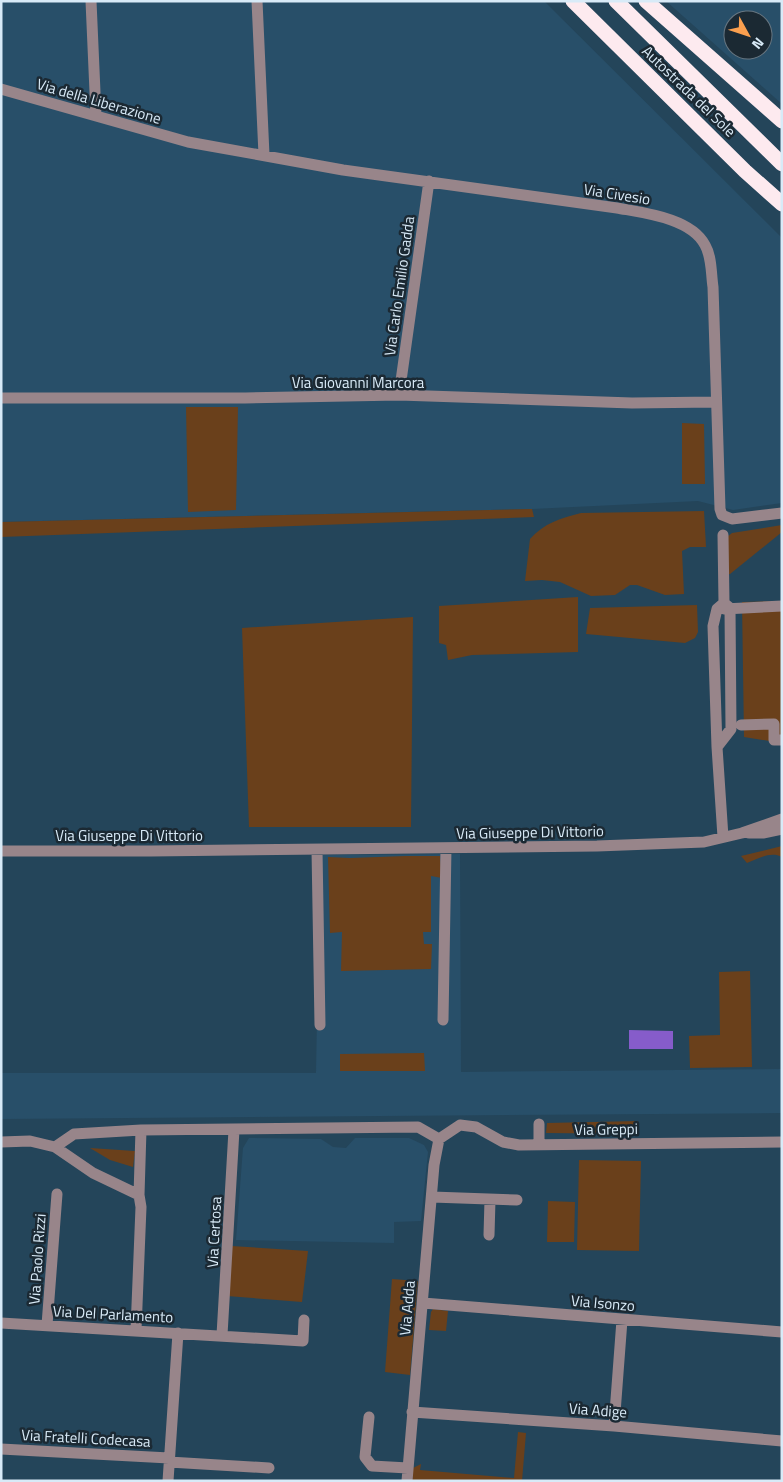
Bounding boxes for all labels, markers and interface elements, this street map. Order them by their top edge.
north arrow [723,10,773,60]
text: N [747,33,770,54]
street label: Autostrada del Sole [637,40,741,142]
street label: Via della Liberazione [34,72,164,130]
street label: Via Civesio [582,177,652,211]
street label: Via Carlo Emilio Gadda [378,214,420,357]
street label: Via Giovanni Marcora [292,371,425,394]
street label: Via Giuseppe Di Vittorio [456,819,604,845]
street label: Via Giuseppe Di Vittorio [55,824,203,847]
street label: Via Greppi [574,1117,638,1141]
street label: Via Certosa [201,1195,227,1268]
street label: Via Paolo Rizzi [22,1213,52,1305]
street label: Via Adda [393,1279,421,1336]
street label: Via Isonzo [570,1289,636,1317]
street label: Via Del Parlamento [52,1299,174,1329]
street label: Via Adige [568,1396,628,1424]
street label: Via Fratelli Codecasa [21,1423,152,1453]

